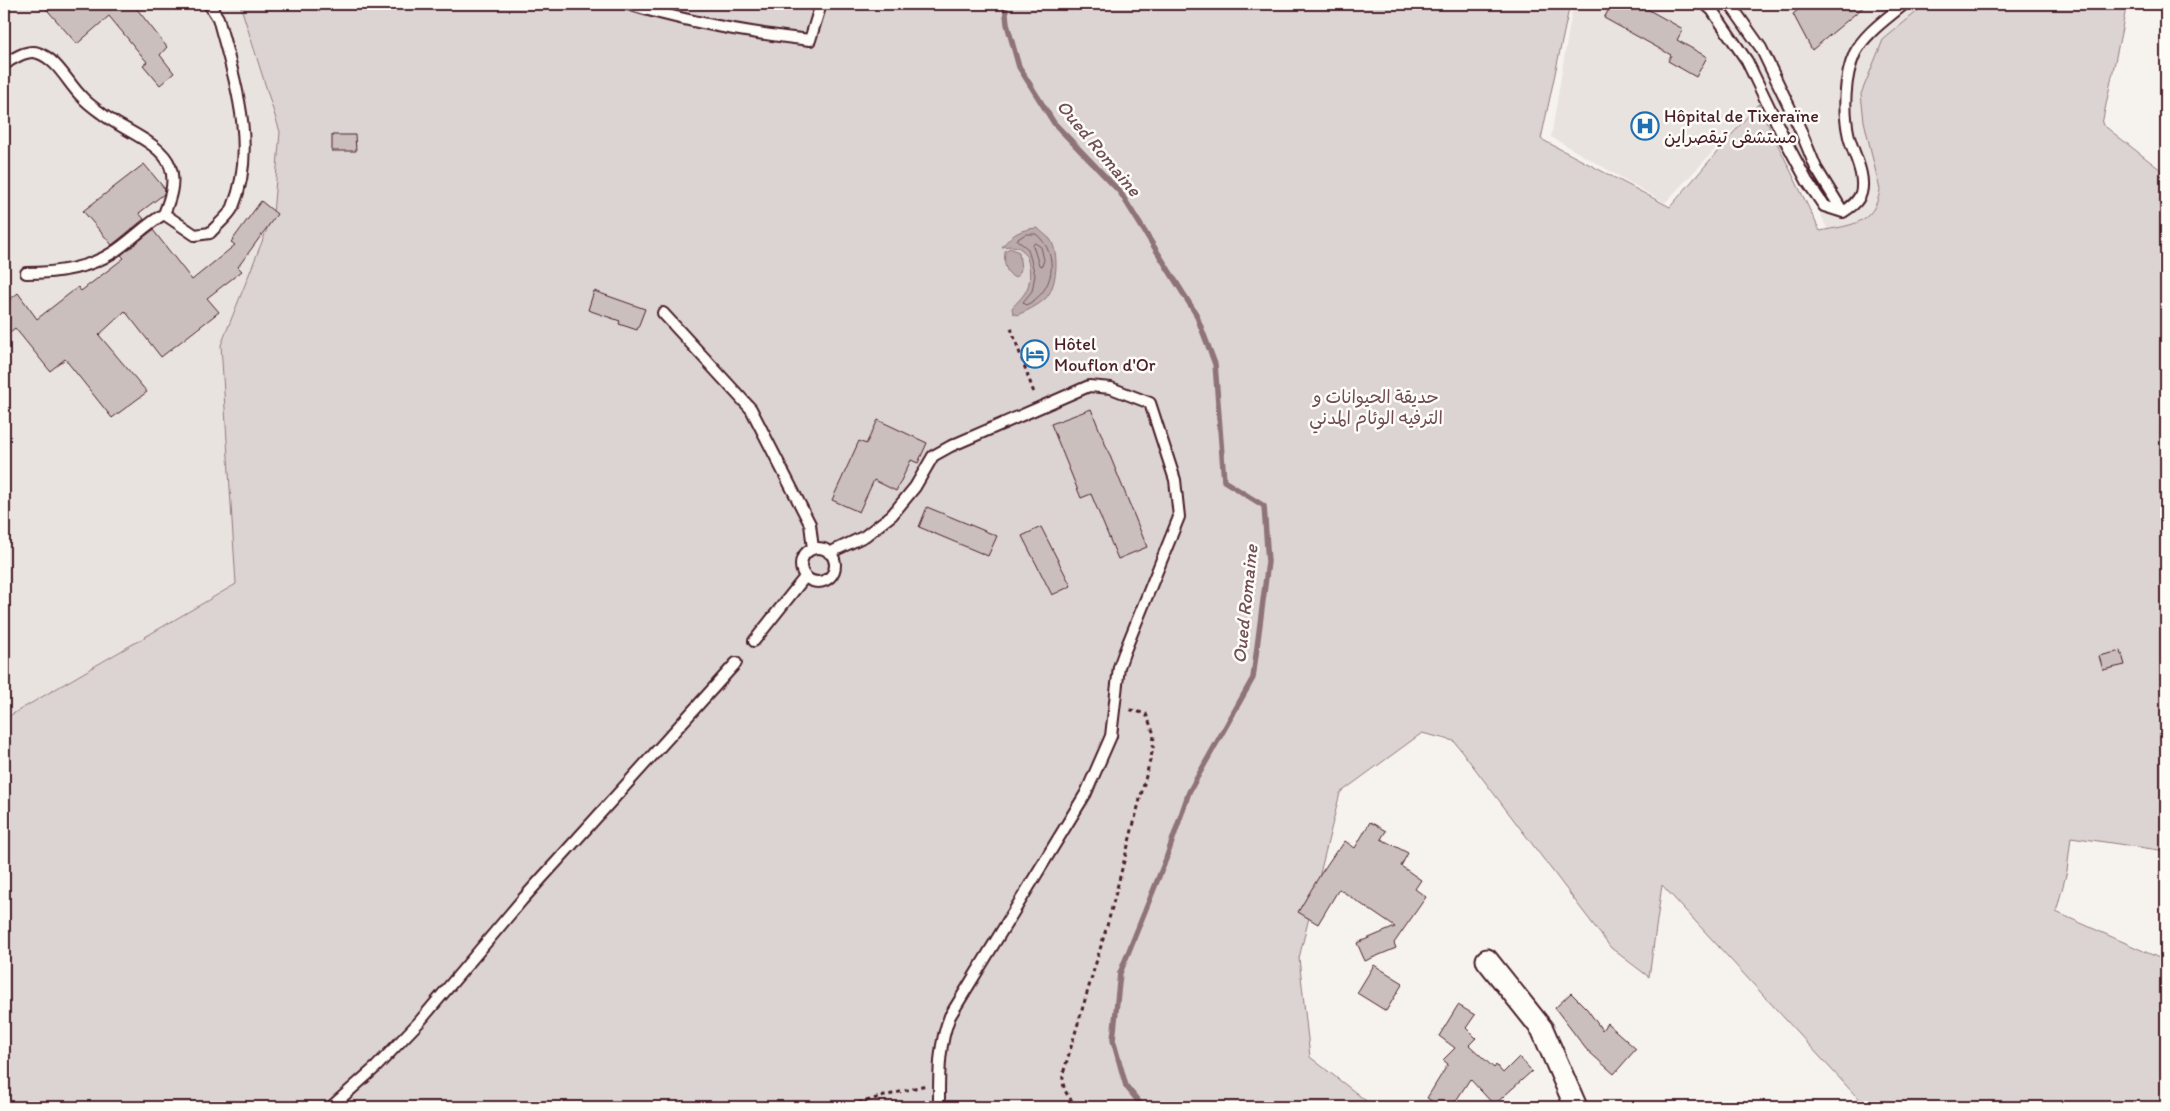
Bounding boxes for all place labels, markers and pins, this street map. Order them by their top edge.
place label: Hôpital de Tixeraïne مستشفى تيقصراين [1664,105,1819,148]
hospital icon: Hôpital de Tixeraïne مستشفى تيقصراين [1630,111,1660,141]
place label: Hôtel Mouflon d'Or [1054,333,1156,376]
hotel icon: Hôtel Mouflon d'Or [1020,339,1050,369]

